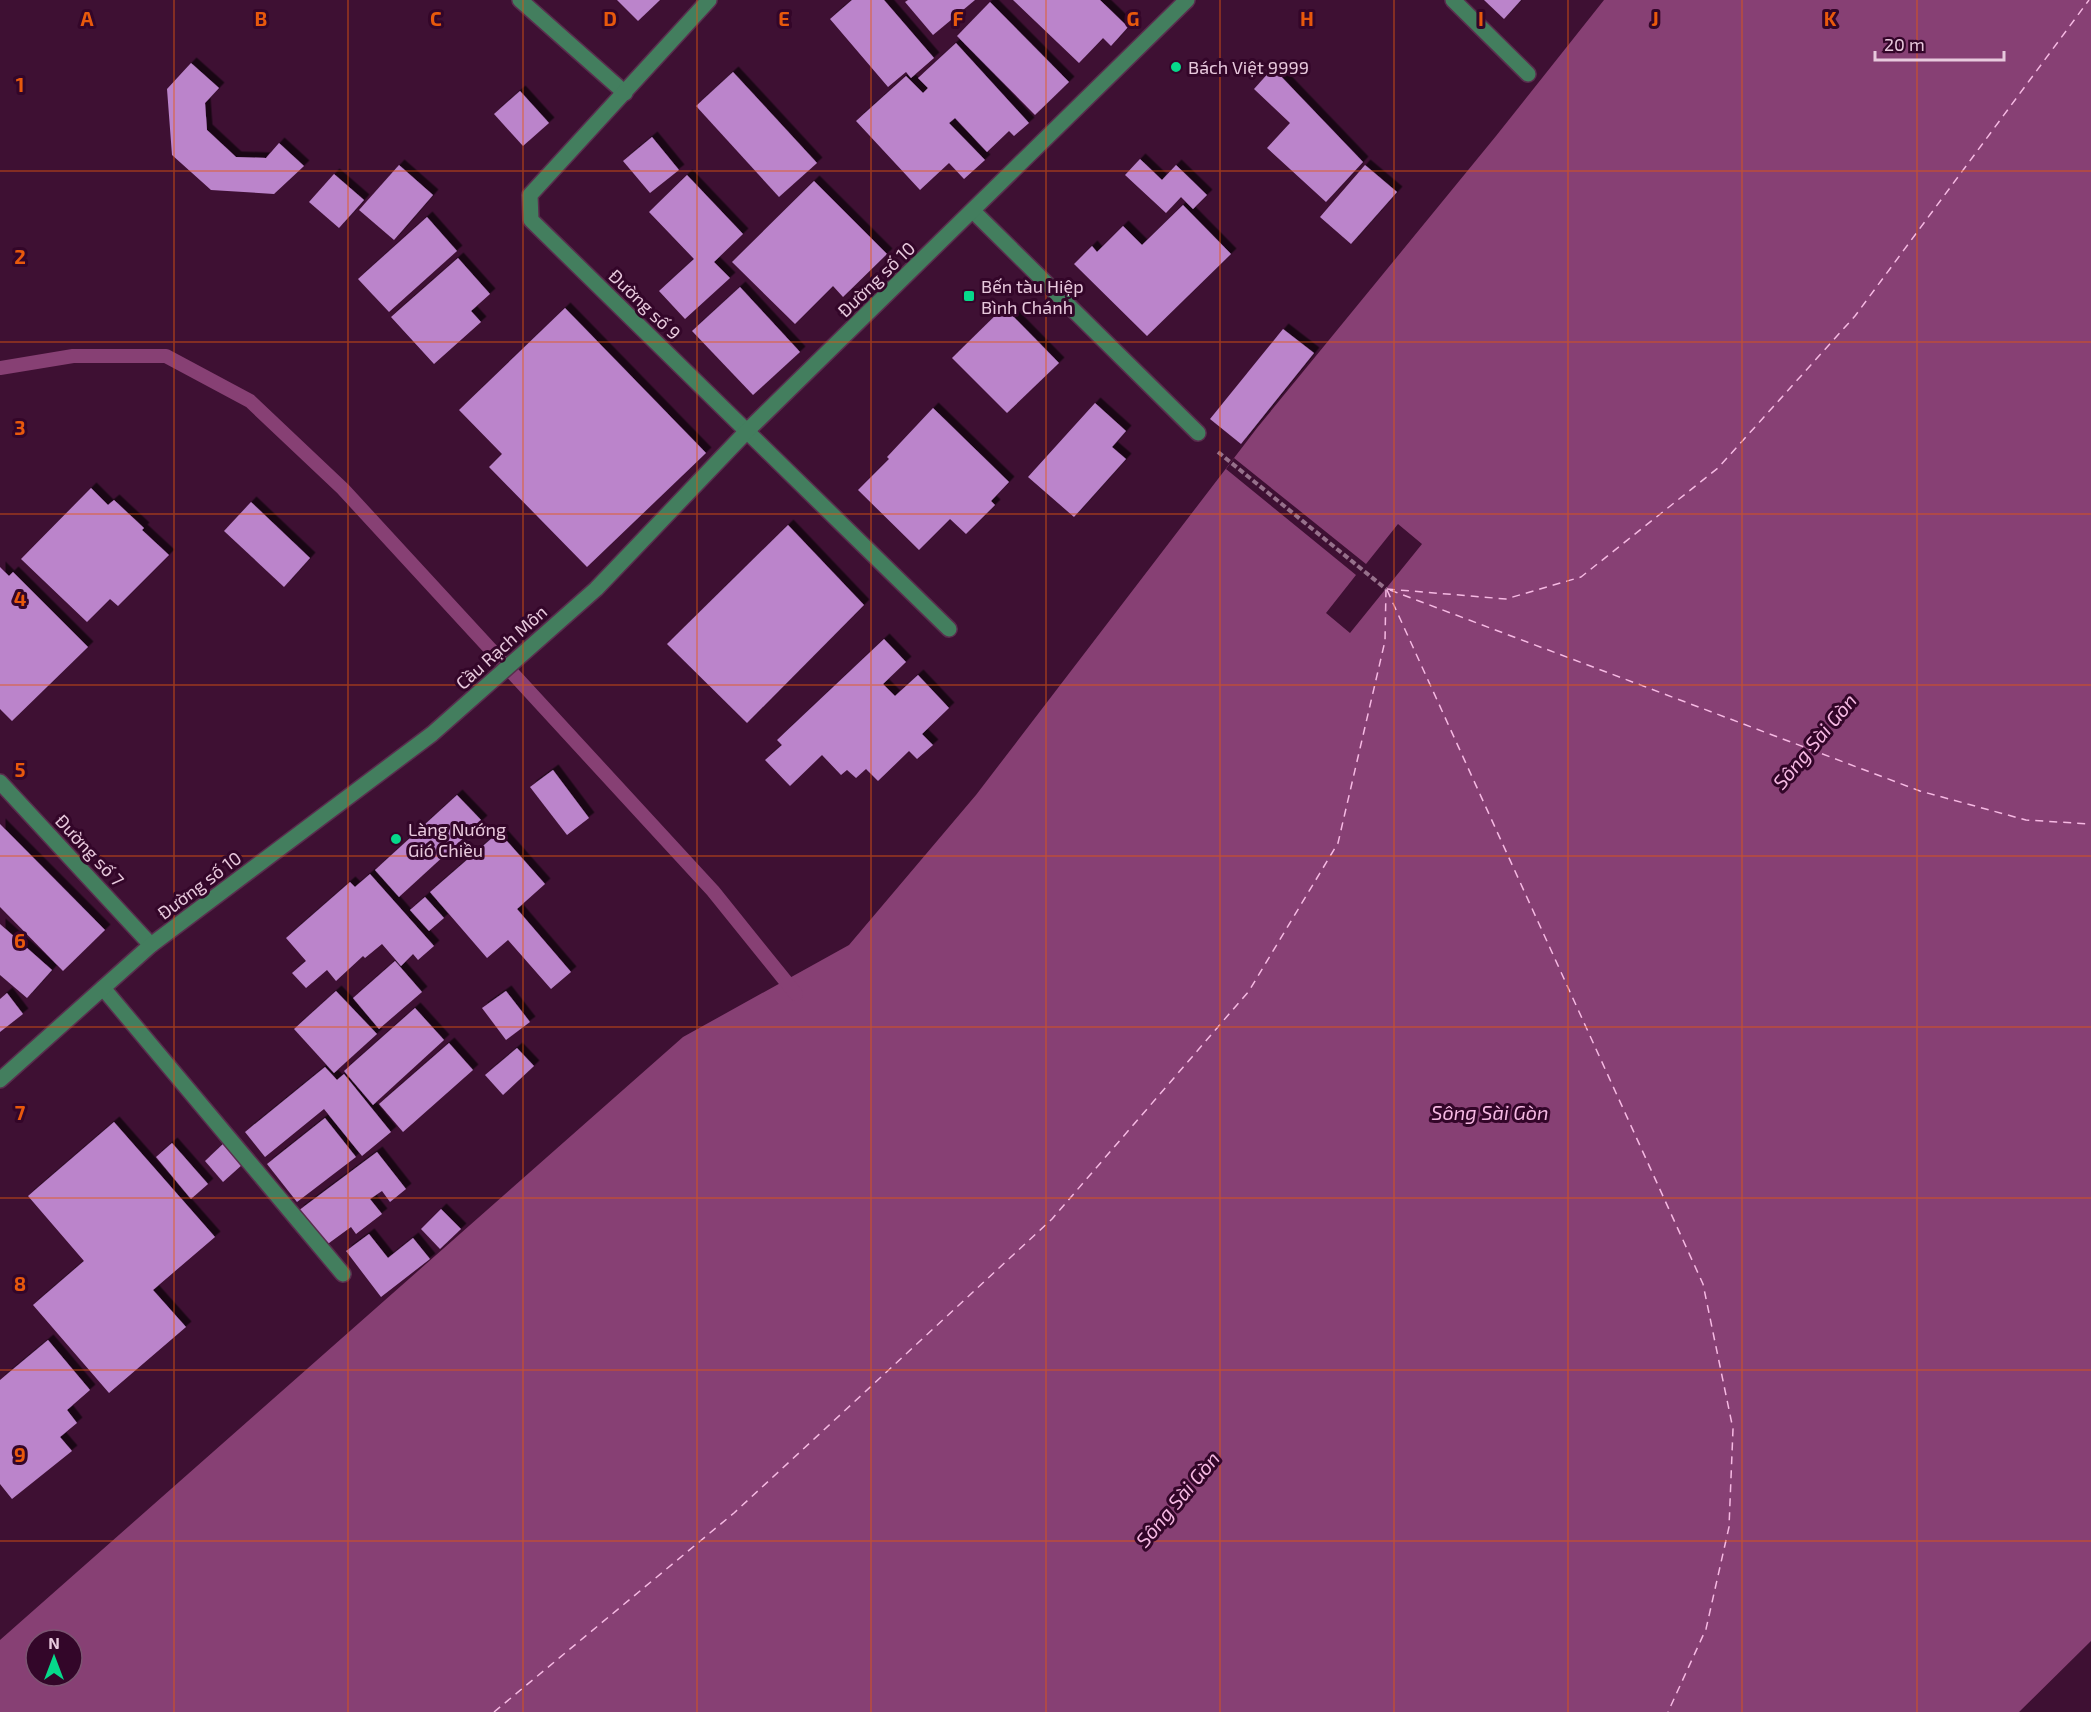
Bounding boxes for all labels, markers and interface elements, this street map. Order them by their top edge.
text: A [80,6,94,30]
text: B [255,6,267,30]
text: C [430,6,442,30]
text: D [603,6,617,30]
text: E [778,6,790,30]
text: F [952,6,964,30]
text: G [1127,6,1139,30]
text: H [1300,6,1314,30]
text: I [1478,6,1484,30]
text: J [1651,6,1659,30]
text: K [1824,6,1837,30]
scale bar [1875,24,2004,62]
text: 20 m [1884,33,1925,55]
place label: Bách Việt 9999 [1188,56,1309,78]
marker: Bách Việt 9999 [1169,60,1183,74]
text: 1 [16,72,24,96]
street label: Đường số 10 [833,237,919,321]
text: 2 [14,244,26,268]
street label: Đường số 9 [604,264,686,344]
place label: Bến tàu Hiệp Bình Chánh [981,275,1084,318]
marker: Bến tàu Hiệp Bình Chánh [962,289,976,303]
text: 3 [14,415,26,439]
text: 4 [14,586,27,610]
street label: Cầu Rạch Môn [451,600,551,694]
water label: Sông Sài Gòn [1767,688,1861,794]
text: 5 [14,757,26,781]
street label: Đường số 7 [51,809,129,891]
place label: Làng Nướng Gió Chiều [408,818,506,861]
marker: Làng Nướng Gió Chiều [389,832,403,846]
street label: Đường số 10 [153,846,245,924]
text: 6 [14,928,26,952]
text: 7 [15,1100,26,1124]
water label: Sông Sài Gòn [1431,1100,1549,1124]
text: 8 [14,1271,26,1295]
text: 9 [14,1442,26,1466]
water label: Sông Sài Gòn [1130,1446,1224,1552]
north arrow [24,1628,84,1688]
text: N [48,1633,60,1652]

